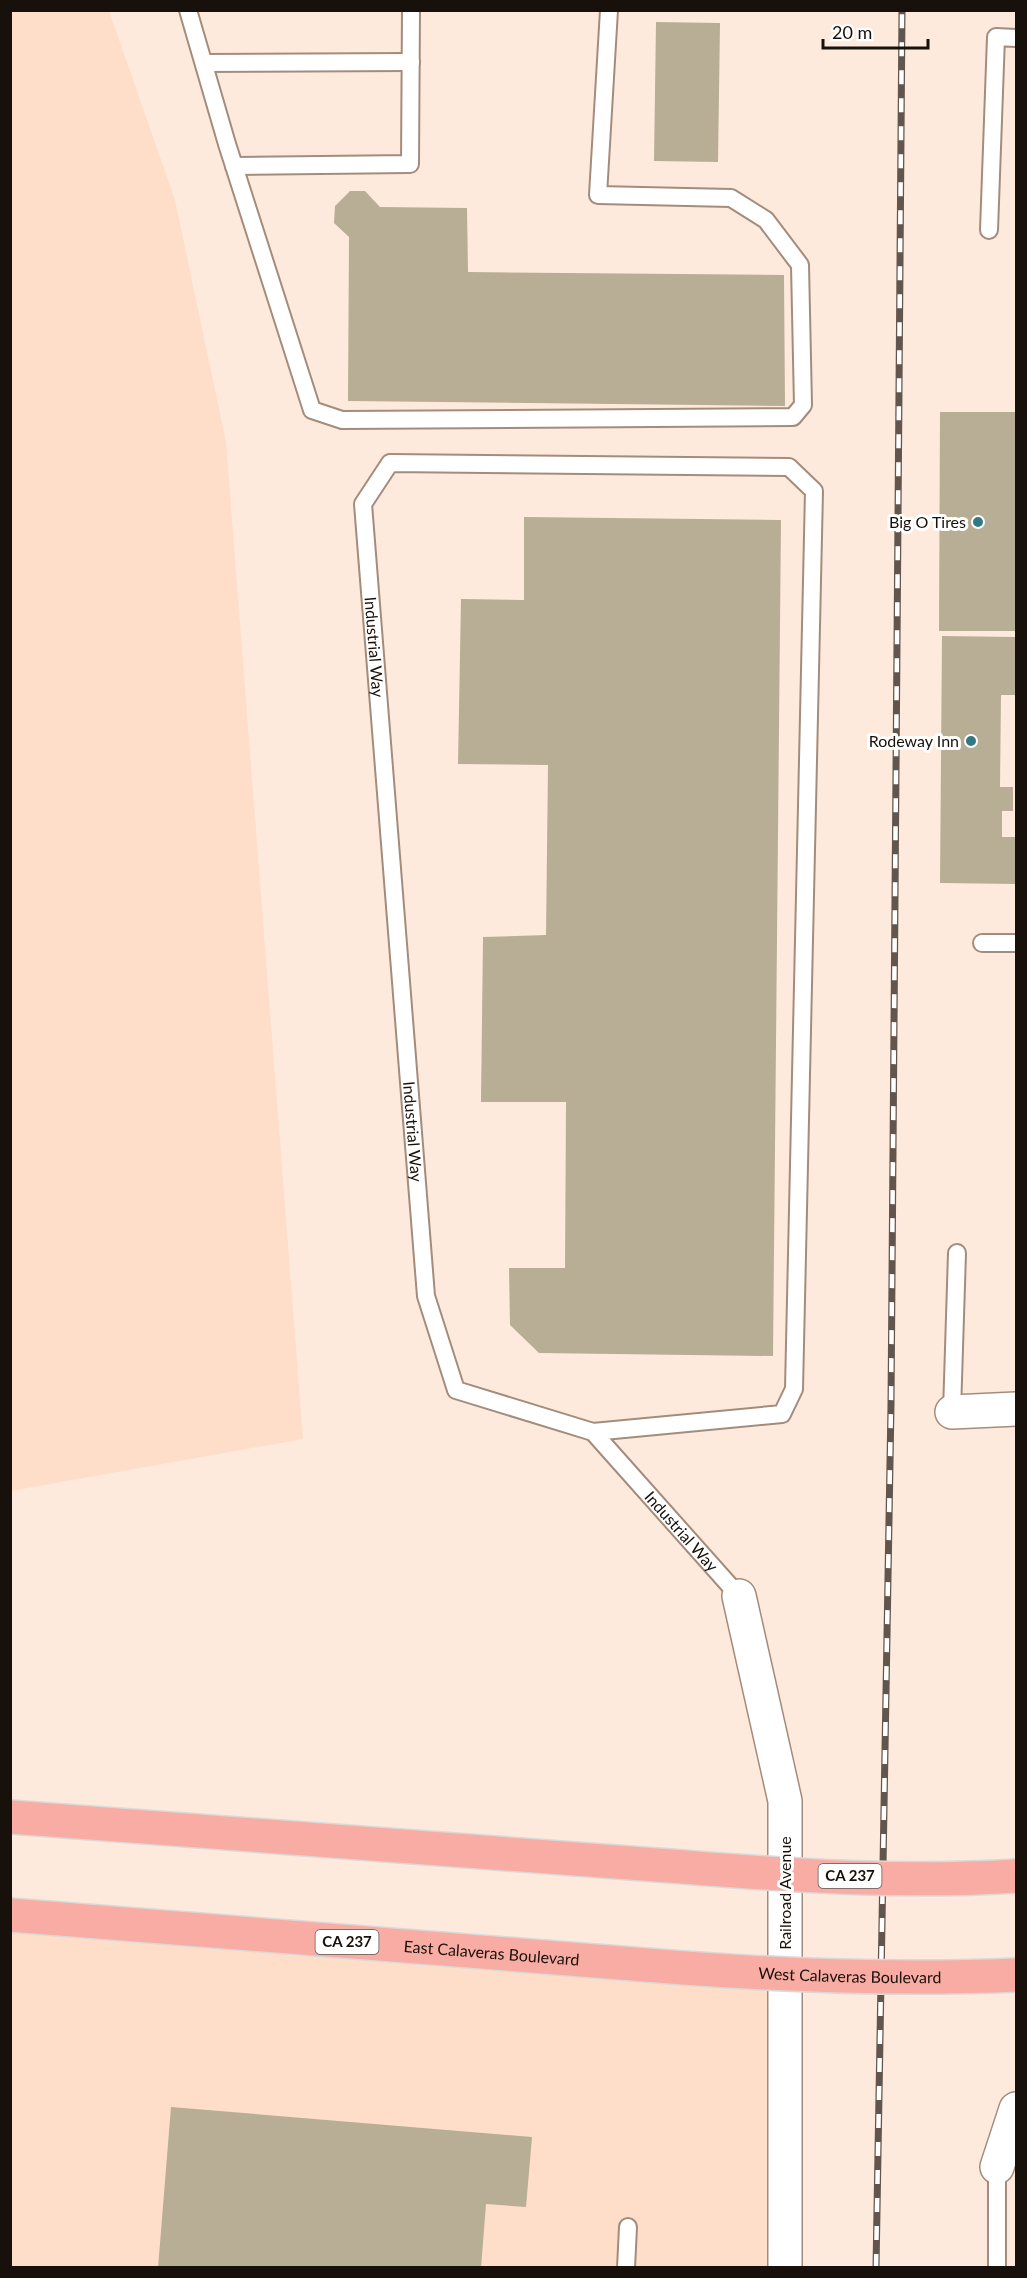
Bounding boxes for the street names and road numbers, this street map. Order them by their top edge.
street label: Industrial Way [361,596,388,699]
street label: Industrial Way [400,1080,427,1183]
street label: Industrial Way [641,1487,723,1576]
street label: Railroad Avenue [775,1836,794,1950]
road number: CA 237 [818,1864,882,1888]
road number: CA 237 [316,1930,378,1954]
street label: East Calaveras Boulevard [403,1936,580,1969]
street label: West Calaveras Boulevard [758,1963,941,1986]

